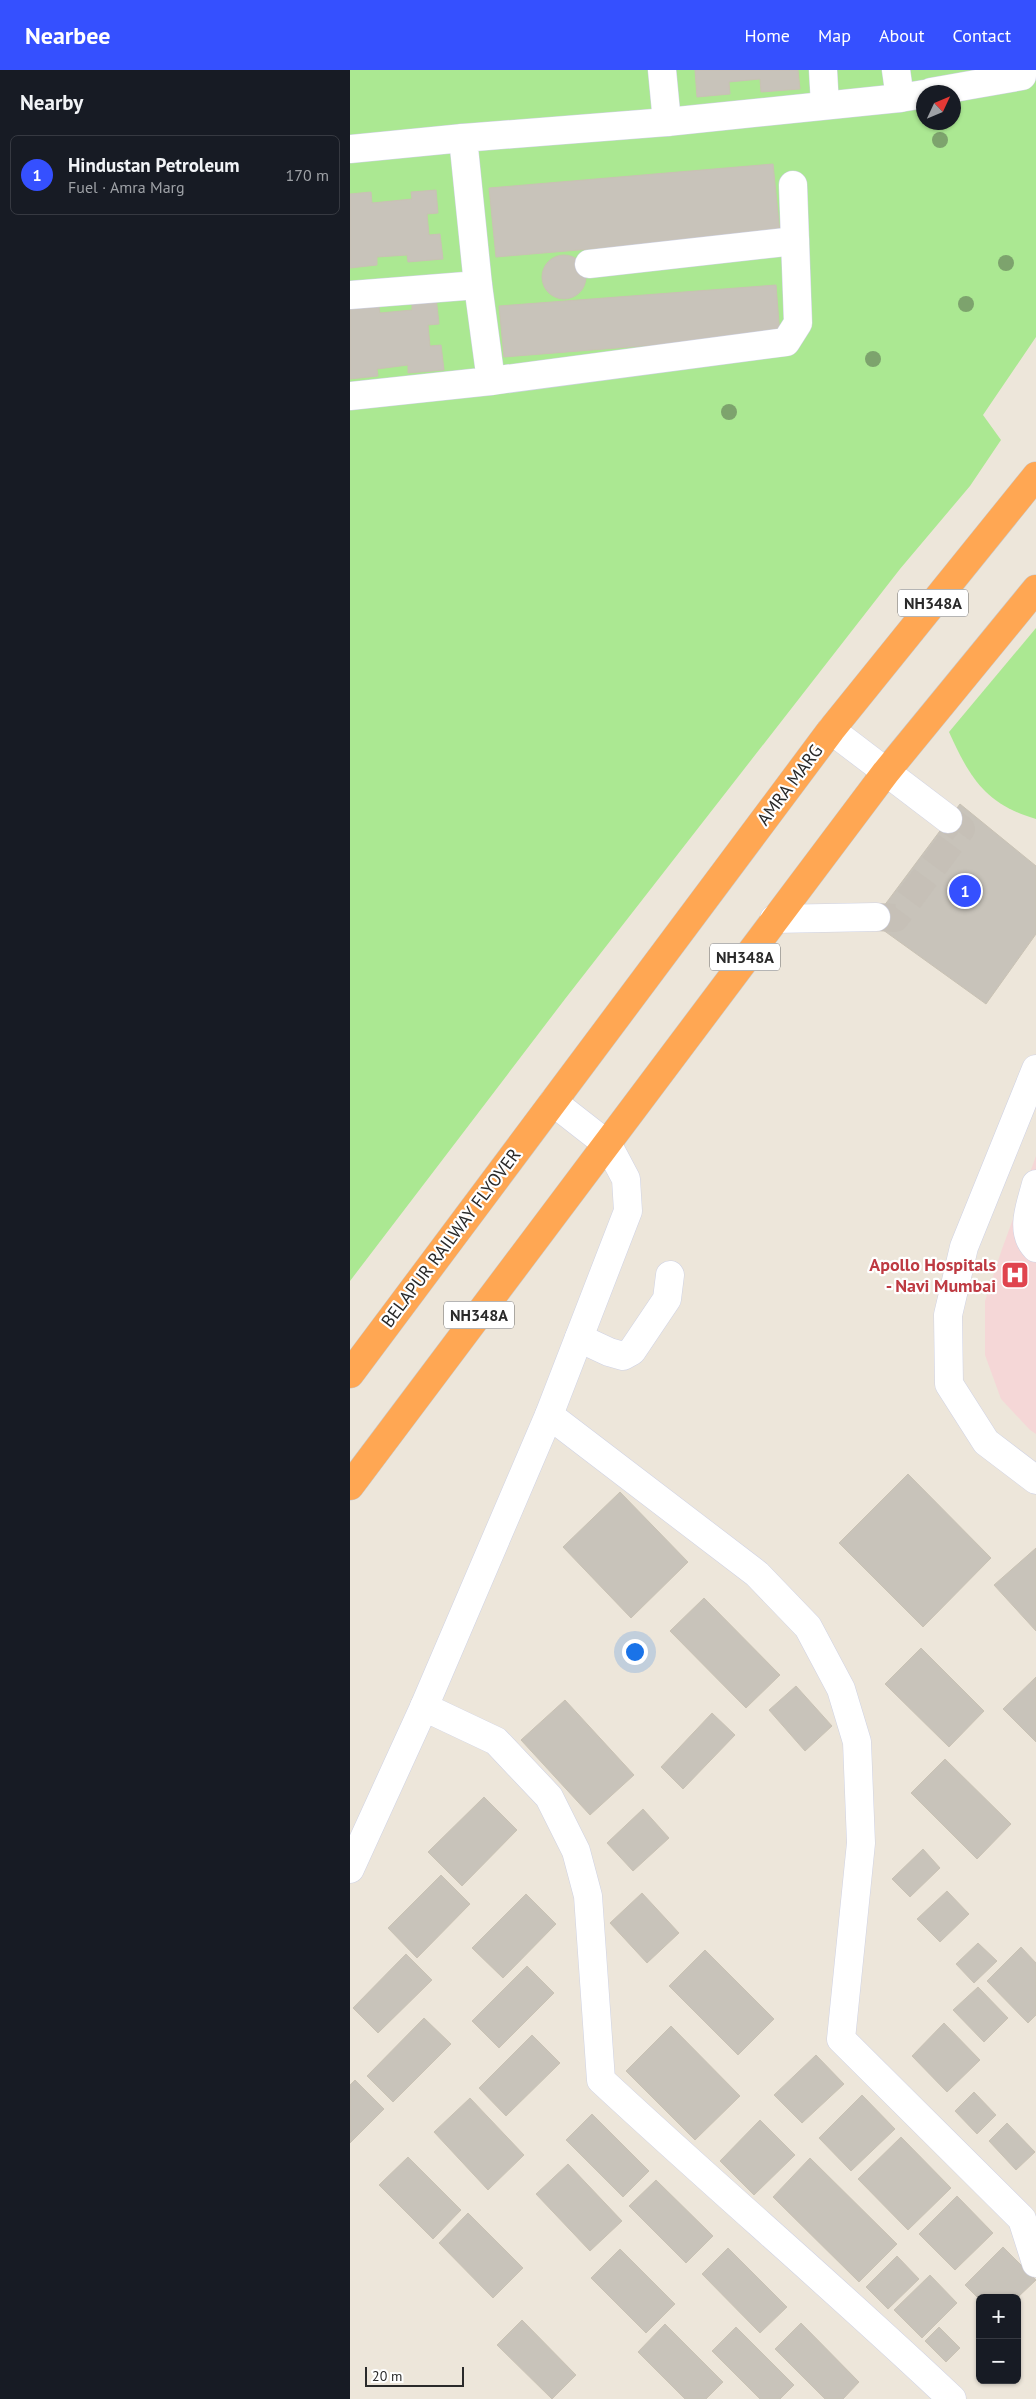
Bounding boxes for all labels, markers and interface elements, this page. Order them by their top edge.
text: Nearbee [25,20,110,51]
text: Home [744,24,790,47]
text: Map [818,24,851,47]
text: About [879,24,925,47]
text: Contact [953,24,1011,47]
north arrow [916,85,961,130]
text: Nearby [20,89,83,116]
text: Hindustan Petroleum [68,153,240,177]
text: 1 [32,165,42,185]
text: 170 m [286,165,329,185]
text: Fuel · Amra Marg [68,177,185,197]
road number: NH348A [898,590,968,616]
street label: AMRA MARG [752,740,827,830]
pin: 1 [949,872,981,910]
road number: NH348A [710,944,780,970]
street label: BELAPUR RAILWAY FLYOVER [376,1144,526,1332]
place label: Apollo Hospitals - Navi Mumbai [869,1253,996,1297]
hospital icon: Apollo Hospitals - Navi Mumbai [1000,1260,1030,1290]
road number: NH348A [444,1302,514,1328]
your location [622,1639,648,1665]
map controls [976,2294,1021,2384]
button: + [976,2294,1021,2339]
button: − [976,2339,1021,2384]
scale bar [365,2364,464,2387]
text: 20 m [372,2367,402,2385]

